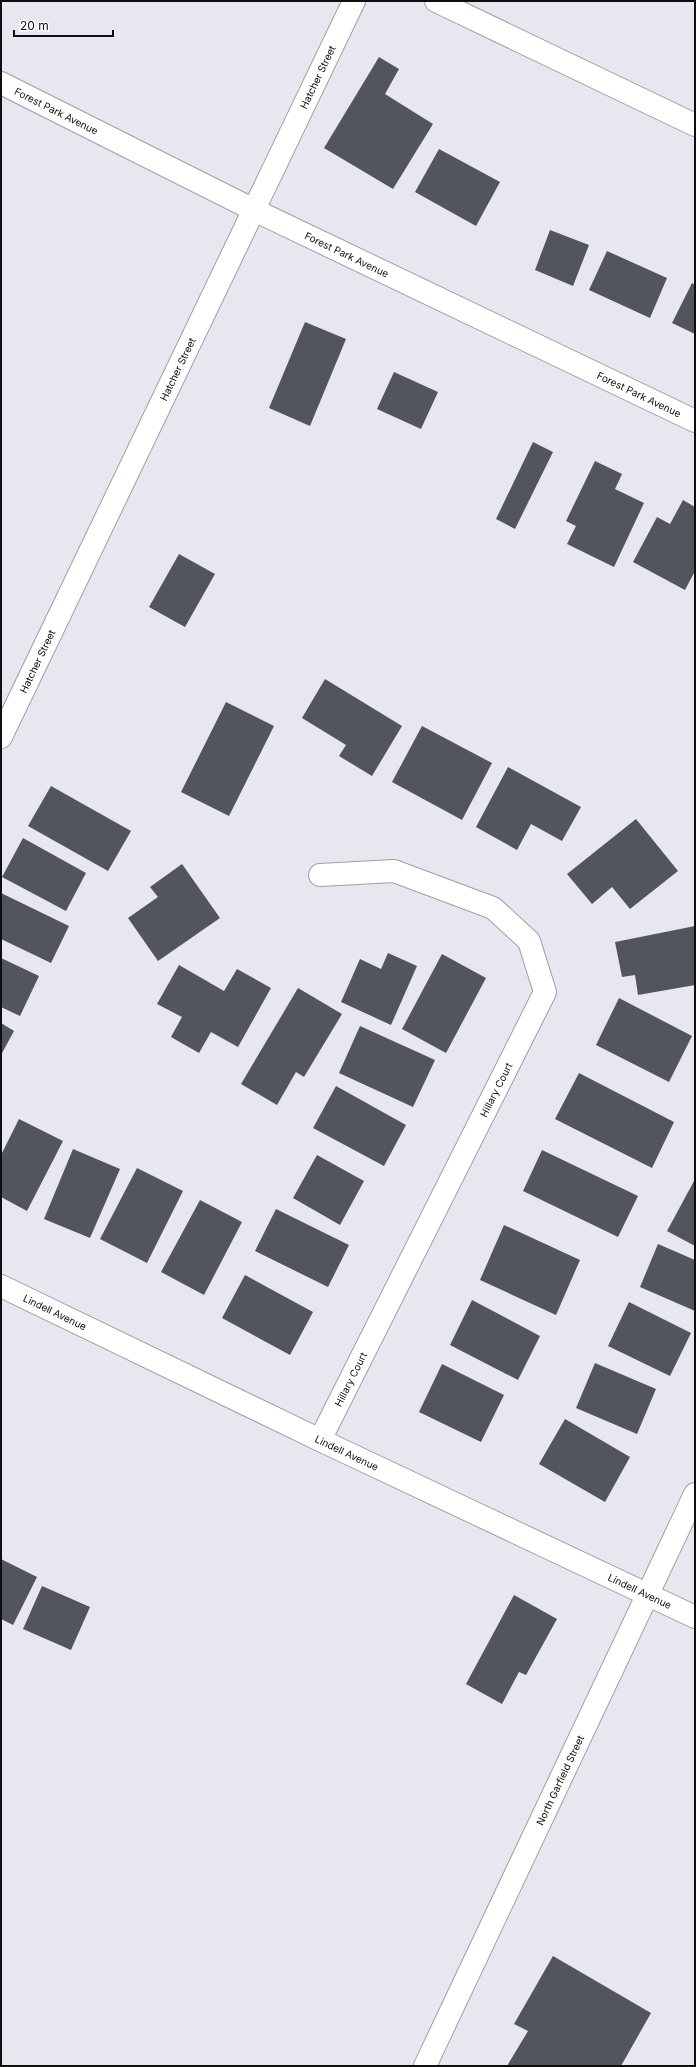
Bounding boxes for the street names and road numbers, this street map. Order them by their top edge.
street label: Hatcher Street [297,43,338,111]
street label: Forest Park Avenue [13,85,100,137]
street label: Forest Park Avenue [303,229,391,280]
street label: Hatcher Street [157,335,198,403]
street label: Forest Park Avenue [595,369,683,420]
street label: Hatcher Street [17,627,58,695]
street label: Hillary Court [477,1060,515,1119]
street label: Lindell Avenue [21,1292,89,1333]
street label: Hillary Court [332,1349,369,1408]
street label: Lindell Avenue [313,1433,381,1473]
street label: Lindell Avenue [606,1571,674,1611]
street label: North Garfield Street [534,1733,587,1827]

